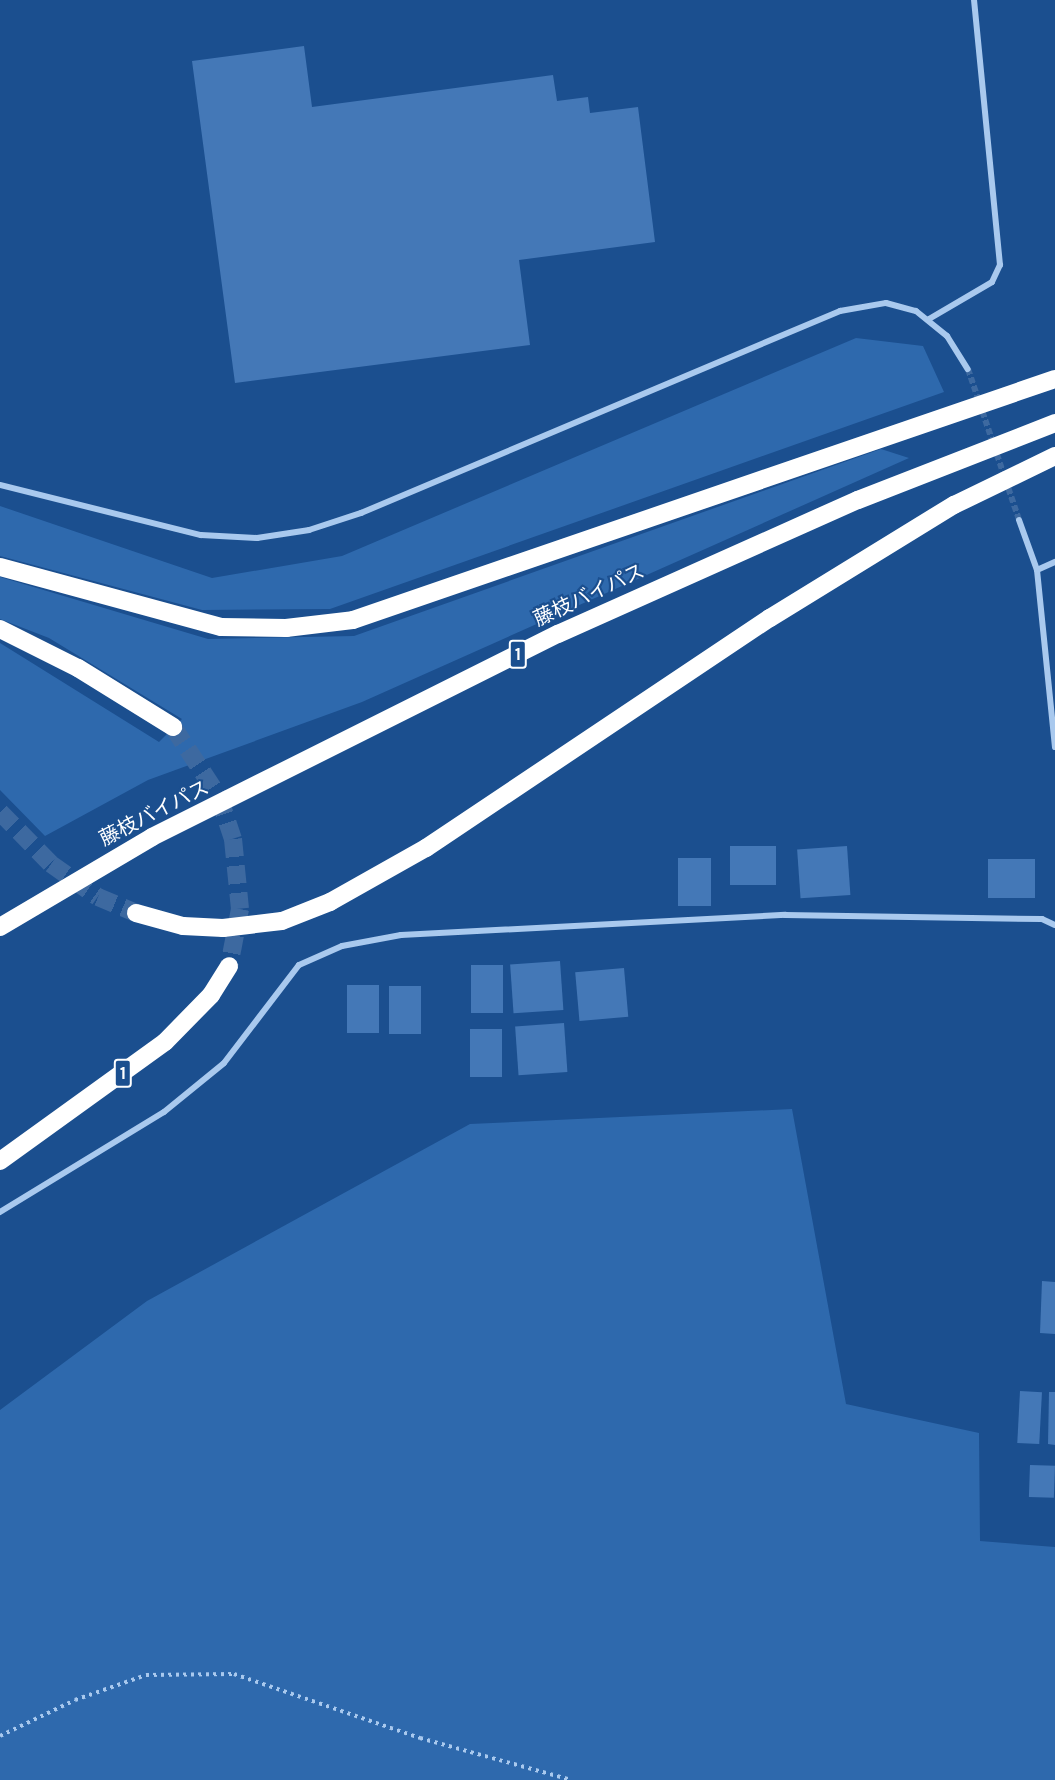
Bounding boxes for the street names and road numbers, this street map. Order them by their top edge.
street label: 藤枝バイパス [530,559,648,631]
road number: 1 [508,639,528,669]
street label: 藤枝バイパス [95,775,213,851]
road number: 1 [112,1058,134,1088]

